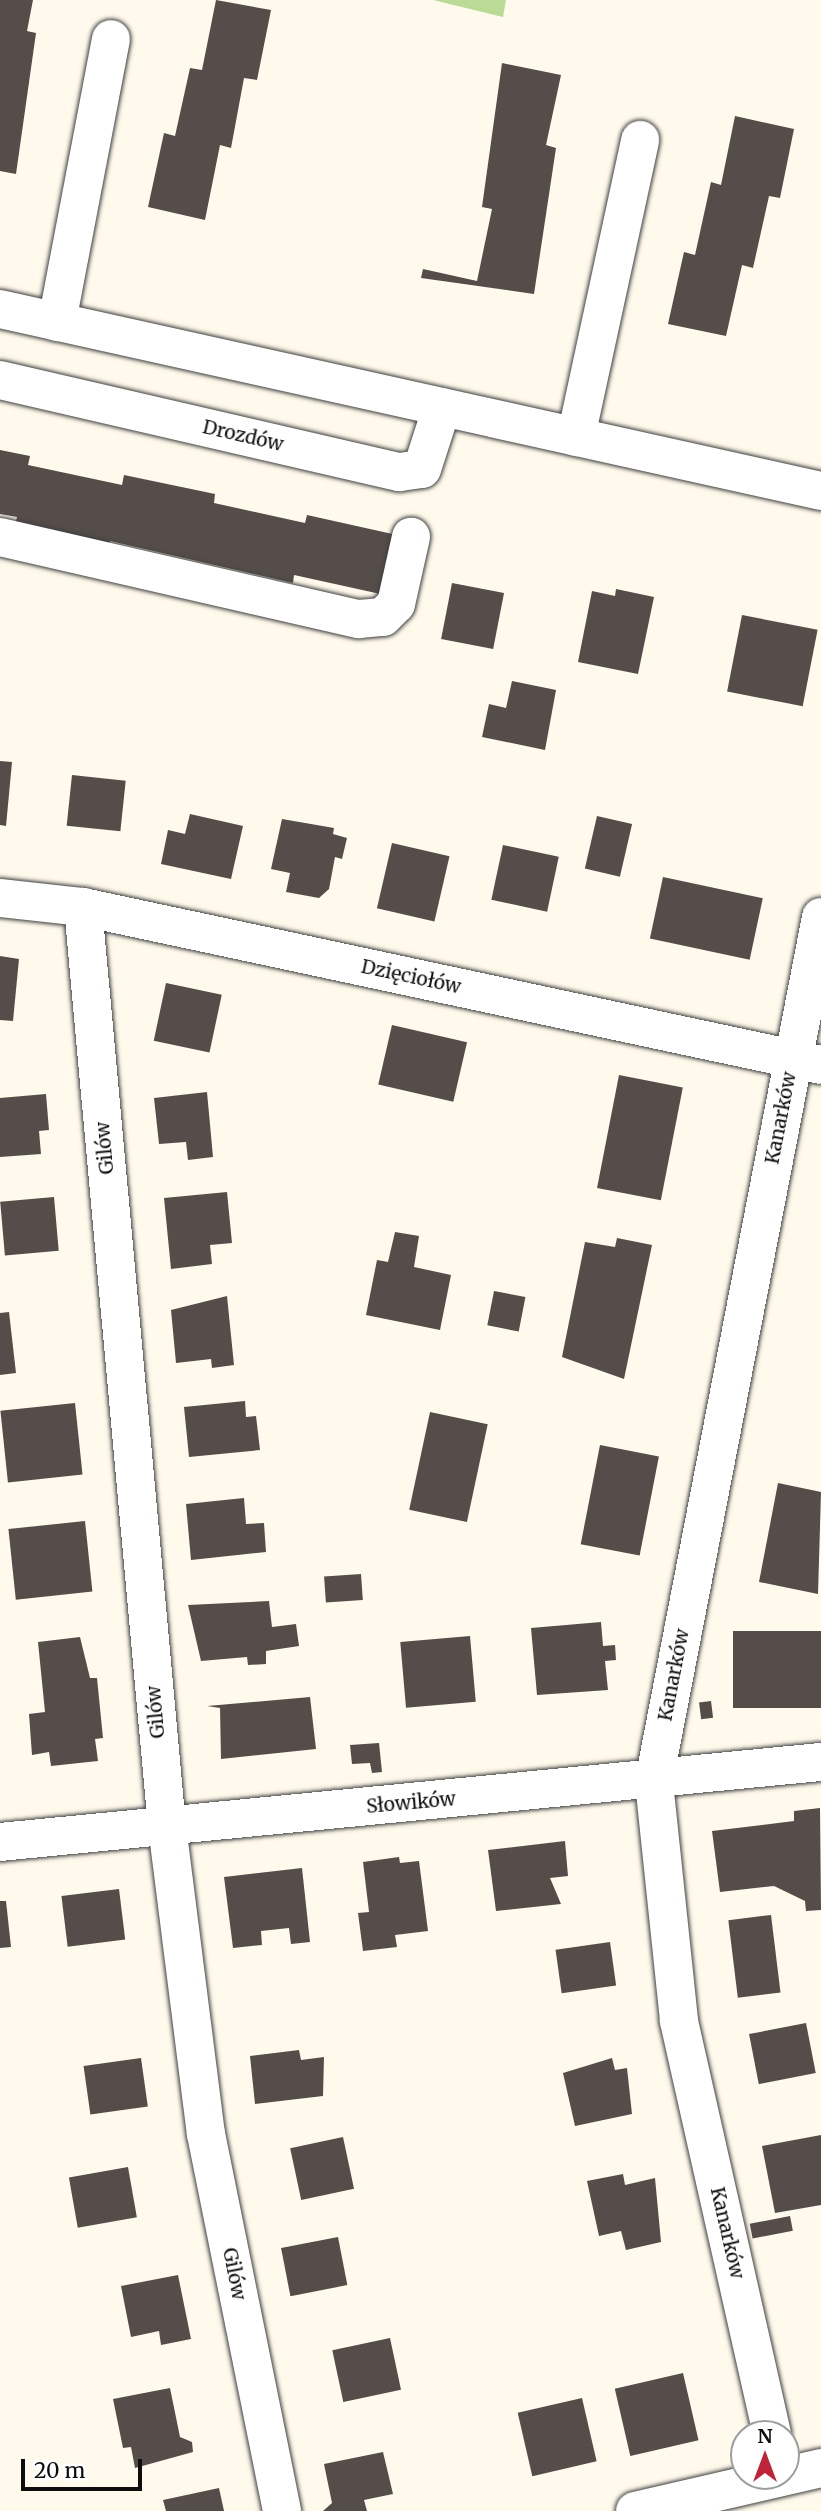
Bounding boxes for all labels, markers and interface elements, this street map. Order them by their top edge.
street label: Drozdów [200,416,286,456]
street label: Dzięciołów [359,955,463,999]
street label: Kanarków [761,1070,801,1166]
street label: Gilów [91,1121,119,1175]
street label: Kanarków [654,1627,694,1723]
street label: Gilów [142,1685,170,1739]
street label: Słowików [365,1788,457,1818]
street label: Kanarków [705,2185,749,2281]
street label: Gilów [218,2246,250,2302]
north arrow [730,2420,800,2490]
text: N [757,2424,773,2448]
scale bar [24,2444,145,2488]
text: 20 m [34,2457,85,2484]

